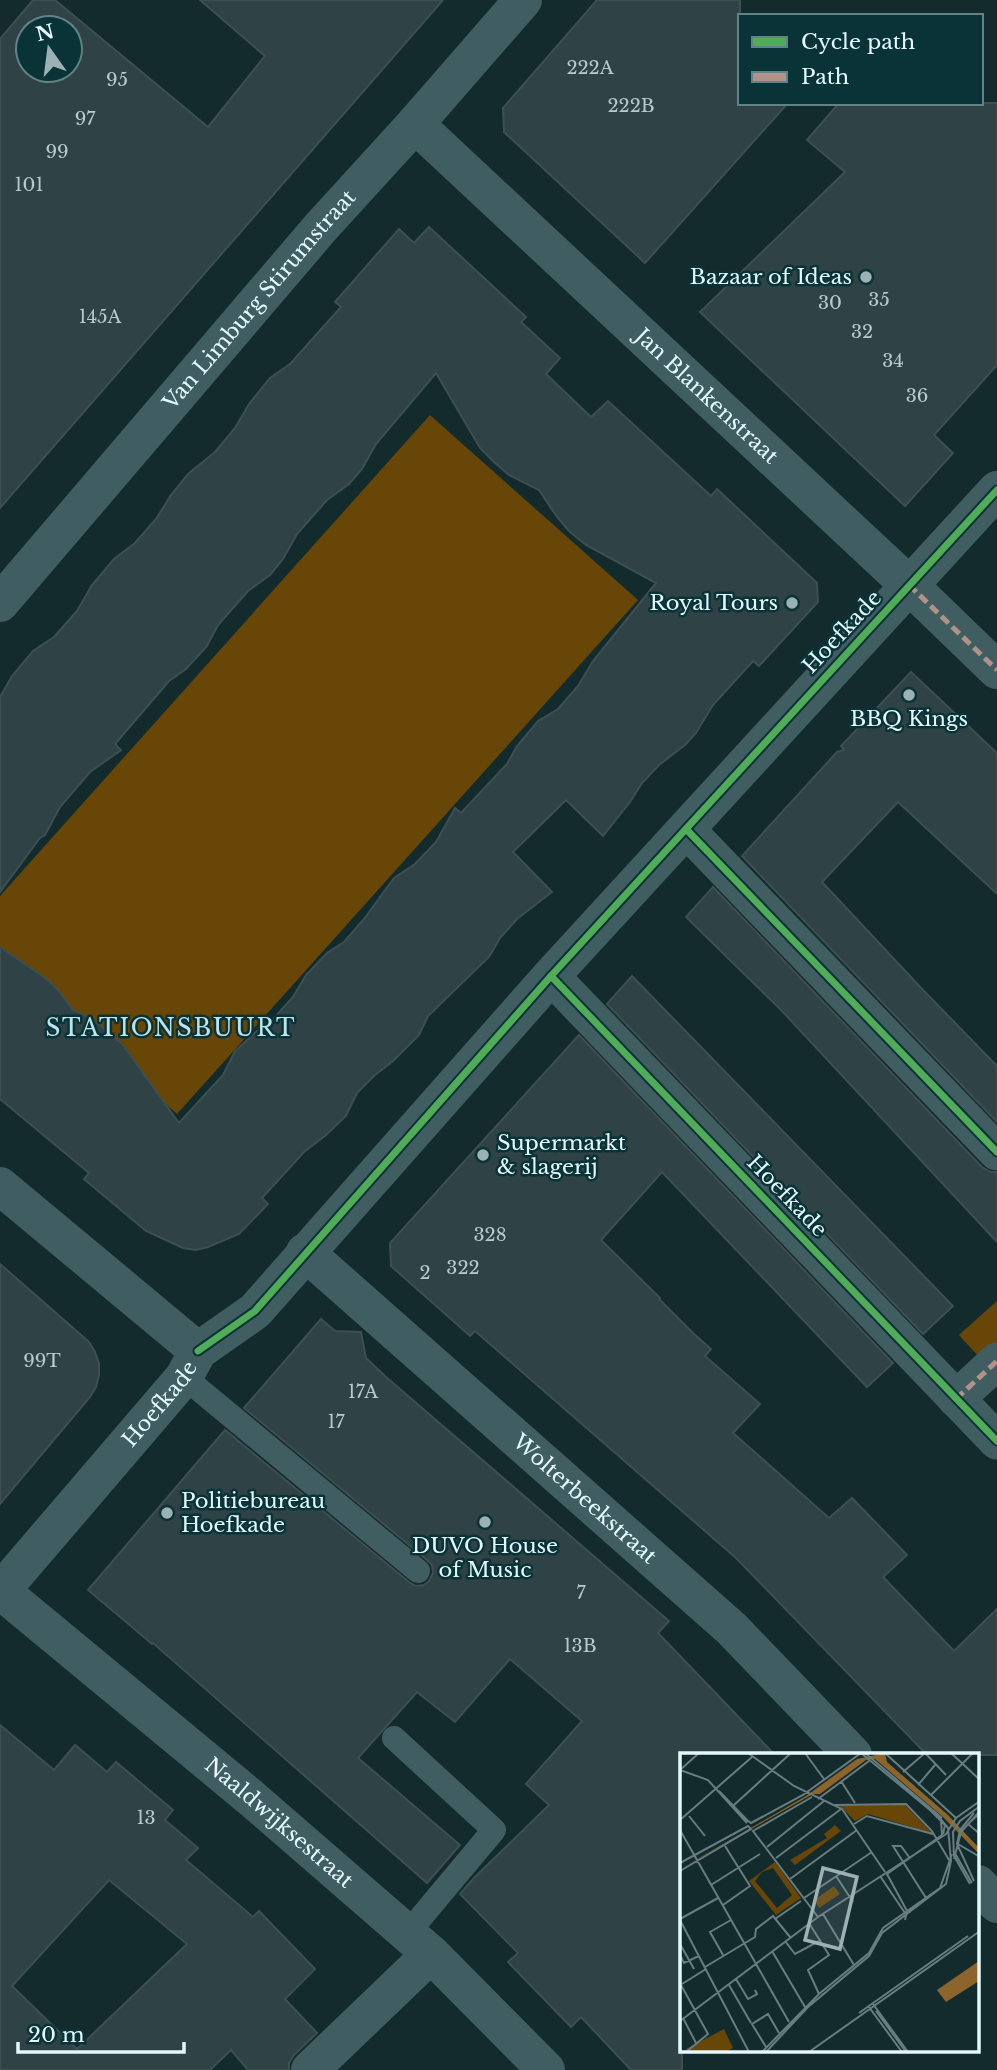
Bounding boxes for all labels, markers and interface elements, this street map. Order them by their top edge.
north arrow [14,14,84,84]
legend [738,14,983,105]
text: N [34,20,57,46]
text: Cycle path [801,29,915,55]
house number: 222A [566,57,615,79]
text: Path [801,64,849,90]
house number: 95 [106,69,128,91]
house number: 222B [607,95,655,117]
house number: 97 [75,108,96,130]
house number: 99 [45,141,69,163]
house number: 101 [15,174,43,196]
street label: Van Limburg Stirumstraat [157,185,361,416]
place label: Bazaar of Ideas [690,264,852,290]
marker: Bazaar of Ideas [858,269,874,285]
house number: 35 [868,289,890,311]
house number: 30 [818,292,842,314]
house number: 145A [79,306,122,328]
street label: Jan Blankenstraat [628,321,784,469]
house number: 32 [851,321,873,343]
house number: 34 [882,350,904,372]
house number: 36 [906,385,928,407]
street label: Hoefkade [797,585,887,679]
place label: Royal Tours [649,590,778,616]
marker: Royal Tours [784,595,800,611]
marker: BBQ Kings [901,687,917,703]
place label: BBQ Kings [850,706,968,732]
district label: STATIONSBUURT [45,1014,297,1042]
place label: Supermarkt & slagerij [497,1130,626,1180]
marker: Supermarkt & slagerij [475,1147,491,1163]
street label: Hoefkade [742,1150,832,1242]
house number: 328 [473,1224,507,1246]
house number: 322 [446,1257,480,1279]
house number: 2 [419,1262,431,1284]
house number: 99T [23,1350,61,1372]
street label: Hoefkade [117,1357,203,1452]
house number: 17A [348,1381,379,1403]
house number: 17 [327,1411,345,1433]
street label: Wolterbeekstraat [507,1428,662,1569]
place label: Politiebureau Hoefkade [181,1488,325,1538]
marker: Politiebureau Hoefkade [159,1505,175,1521]
marker: DUVO House of Music [477,1514,493,1530]
place label: DUVO House of Music [412,1533,558,1583]
house number: 7 [576,1582,586,1604]
house number: 13B [564,1635,596,1657]
street label: Naaldwijksestraat [200,1752,359,1894]
inset map [680,1753,979,2052]
house number: 13 [136,1807,156,1829]
scale bar [18,2010,184,2054]
text: 20 m [28,2022,85,2048]

